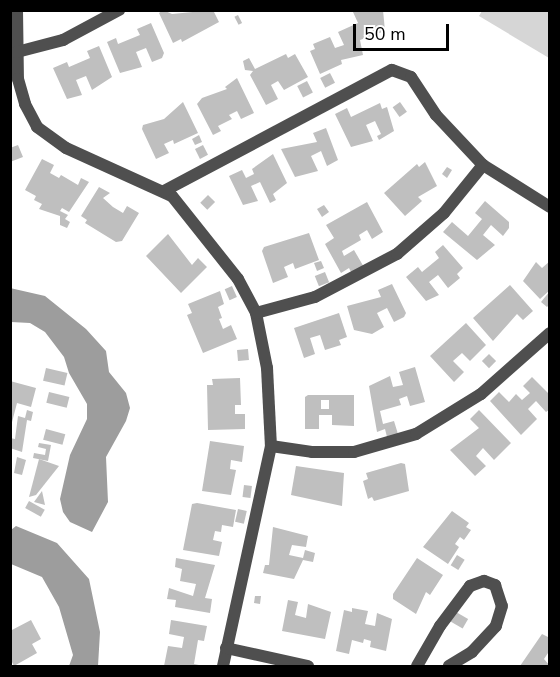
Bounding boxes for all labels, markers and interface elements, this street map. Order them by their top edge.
scale bar [356,12,452,50]
text: 50 m [364,22,406,46]

